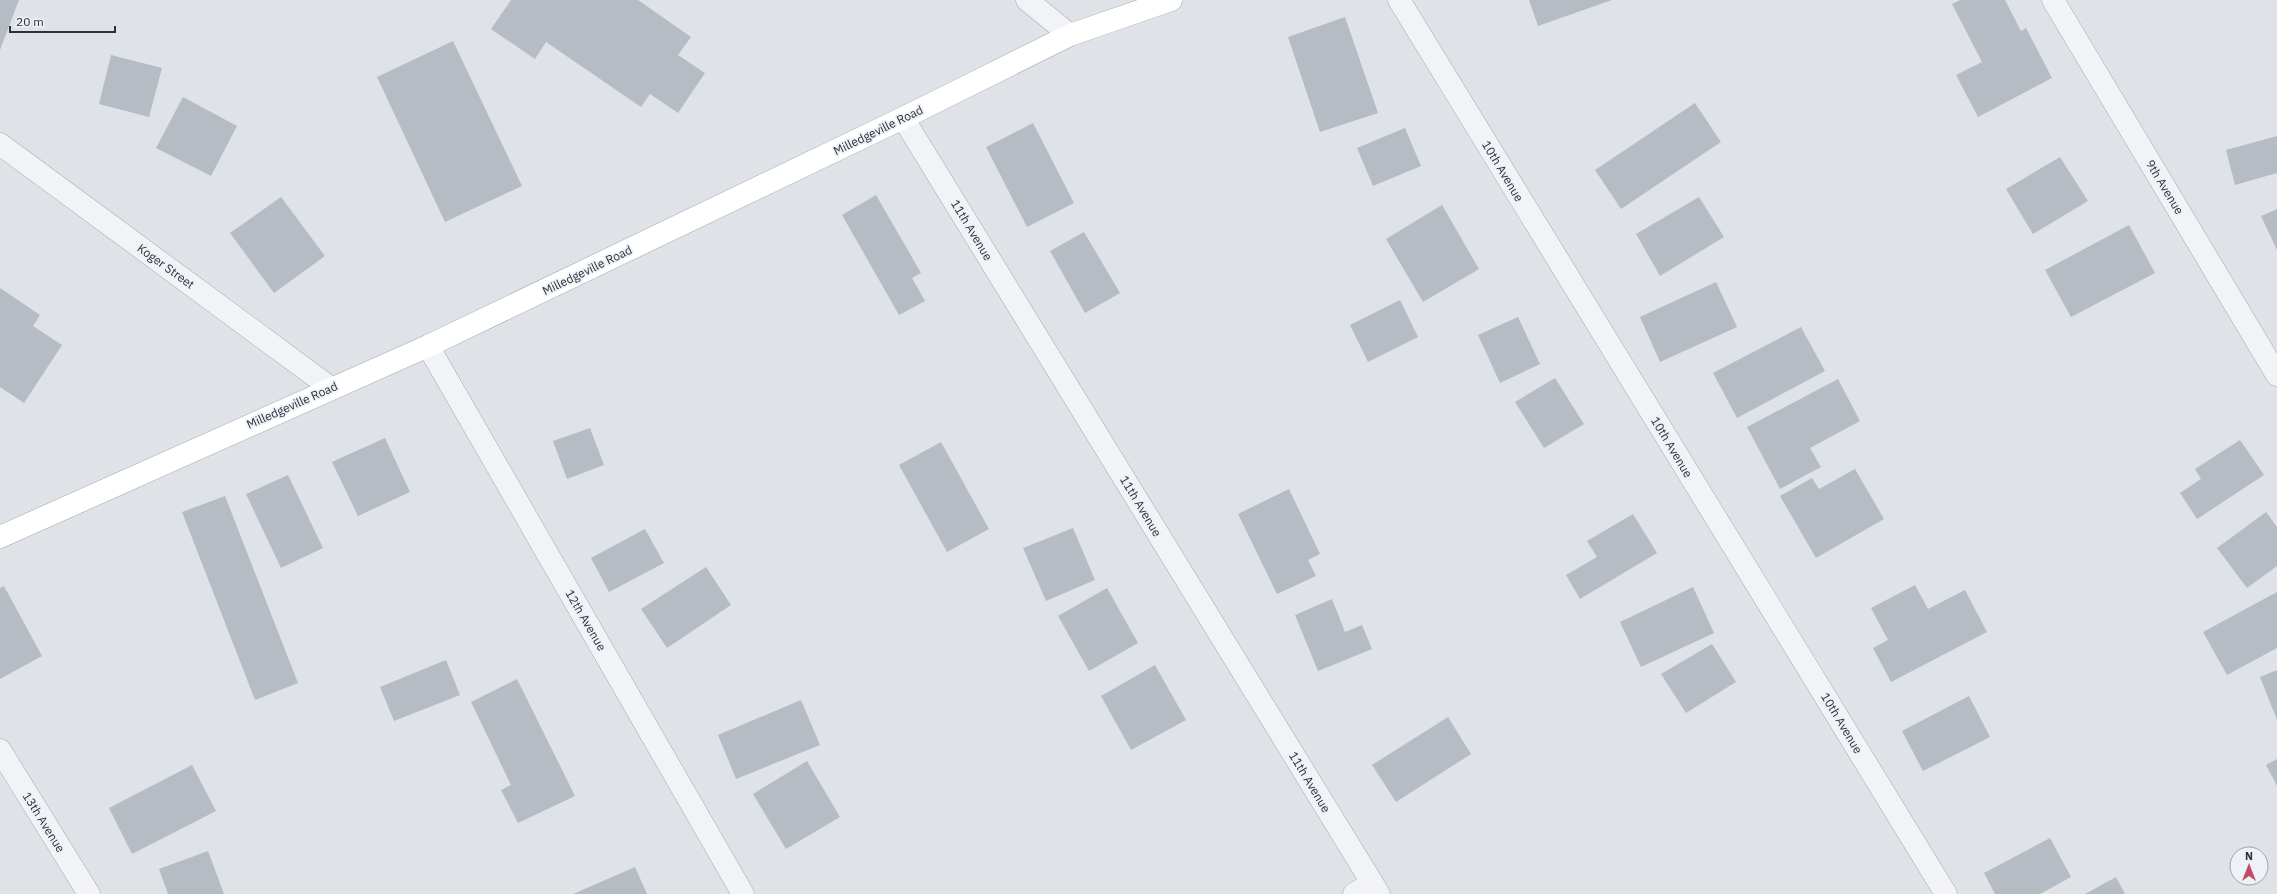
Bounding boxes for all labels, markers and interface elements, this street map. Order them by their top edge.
scale bar [10,8,115,34]
text: 20 m [16,14,44,29]
street label: Milledgeville Road [831,102,925,158]
street label: 10th Avenue [1479,138,1527,204]
street label: 9th Avenue [2143,157,2187,217]
street label: 11th Avenue [948,197,996,263]
street label: Koger Street [134,240,198,292]
street label: Milledgeville Road [540,242,634,298]
street label: Milledgeville Road [244,378,340,432]
street label: 10th Avenue [1648,414,1696,480]
street label: 11th Avenue [1117,473,1165,539]
street label: 12th Avenue [562,587,610,654]
street label: 10th Avenue [1818,690,1866,756]
street label: 11th Avenue [1286,749,1334,815]
street label: 13th Avenue [20,789,69,855]
north arrow [2229,846,2269,886]
text: N [2245,849,2253,863]

